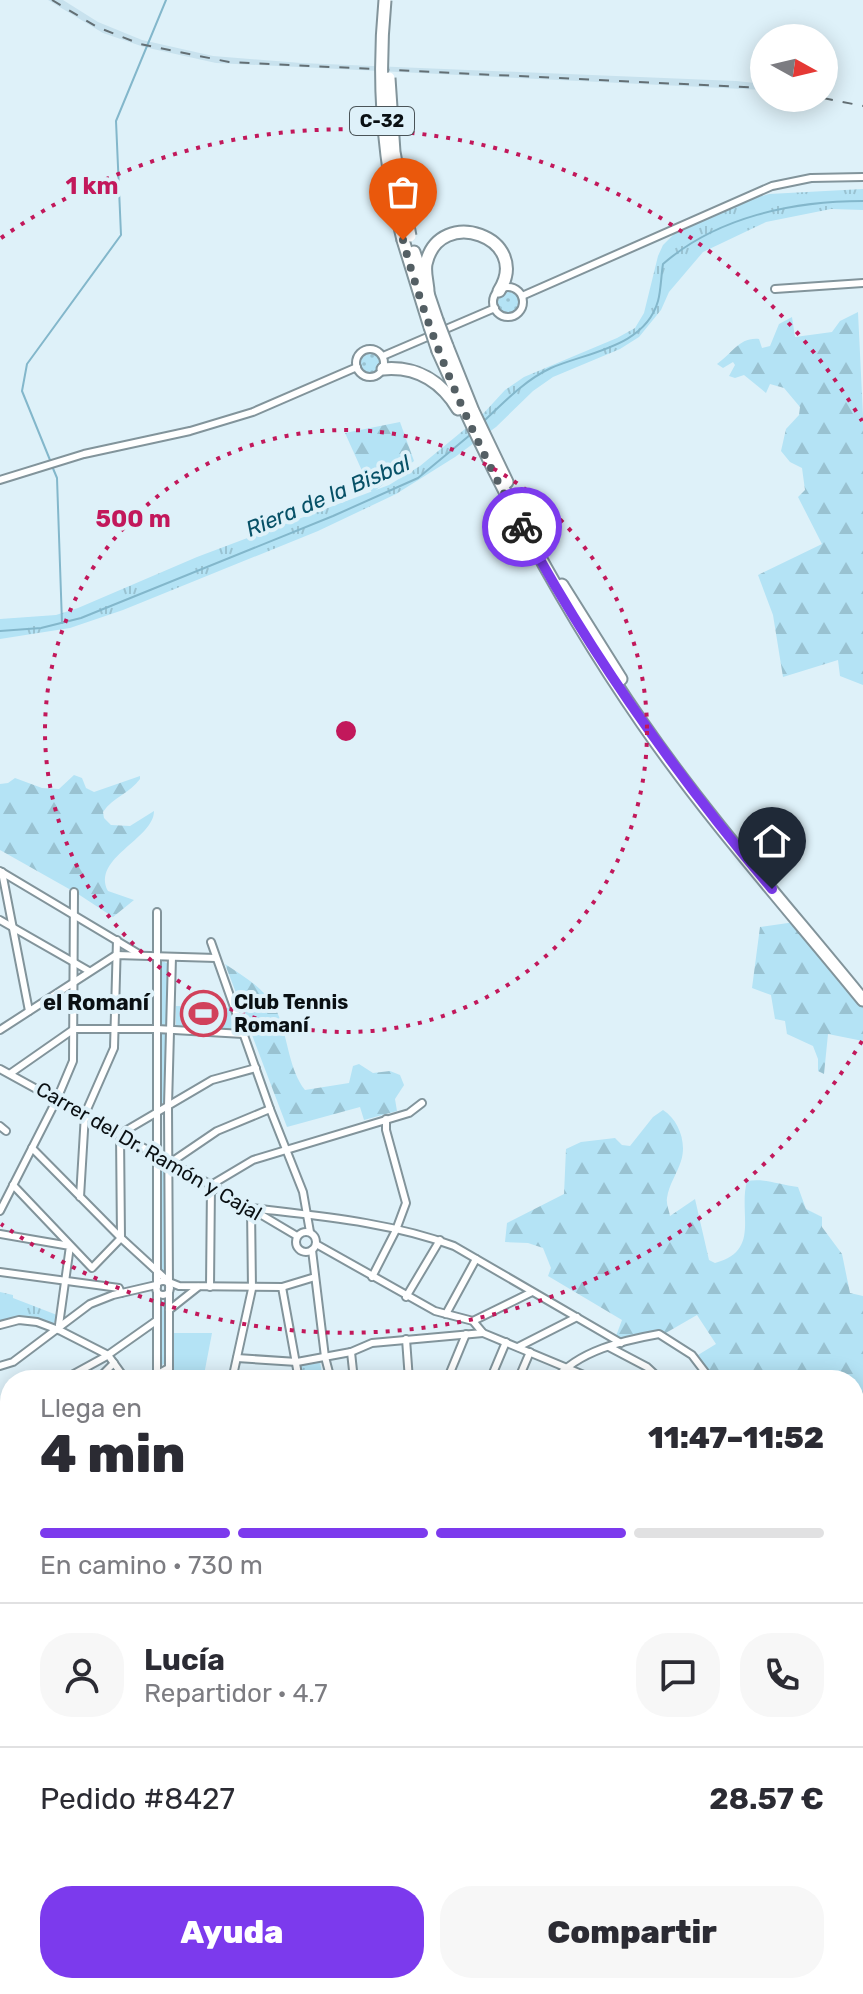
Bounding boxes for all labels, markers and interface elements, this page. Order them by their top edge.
north arrow [750,24,838,112]
map controls [750,24,838,112]
road number: C-32 [350,107,414,135]
pin [369,158,437,240]
icon: bag [381,170,425,214]
text: 1 km [65,172,119,200]
water label: Riera de la Bisbal [242,449,415,543]
courier [482,487,562,567]
text: 500 m [95,505,171,533]
icon: bike [500,505,544,549]
centre of rings [332,717,360,745]
pin [738,807,806,889]
icon: home [750,819,794,863]
district label: el Romaní [43,989,151,1016]
sports icon: Club Tennis Romaní [179,990,227,1038]
place label: Club Tennis Romaní [234,990,348,1037]
street label: Carrer del Dr. Ramón y Cajal [32,1076,266,1226]
text: Llega en [40,1393,142,1424]
text: 11:47–11:52 [648,1420,824,1456]
text: 4 min [40,1423,186,1485]
text: En camino · 730 m [40,1550,263,1581]
button: person [40,1633,124,1717]
button: chat [636,1633,720,1717]
button: phone [740,1633,824,1717]
text: Lucía [144,1642,225,1678]
text: Repartidor · 4.7 [144,1678,327,1709]
text: Pedido #8427 [40,1781,235,1817]
text: 28.57 € [709,1781,824,1817]
button: Ayuda [40,1886,424,1978]
button: Compartir [440,1886,824,1978]

